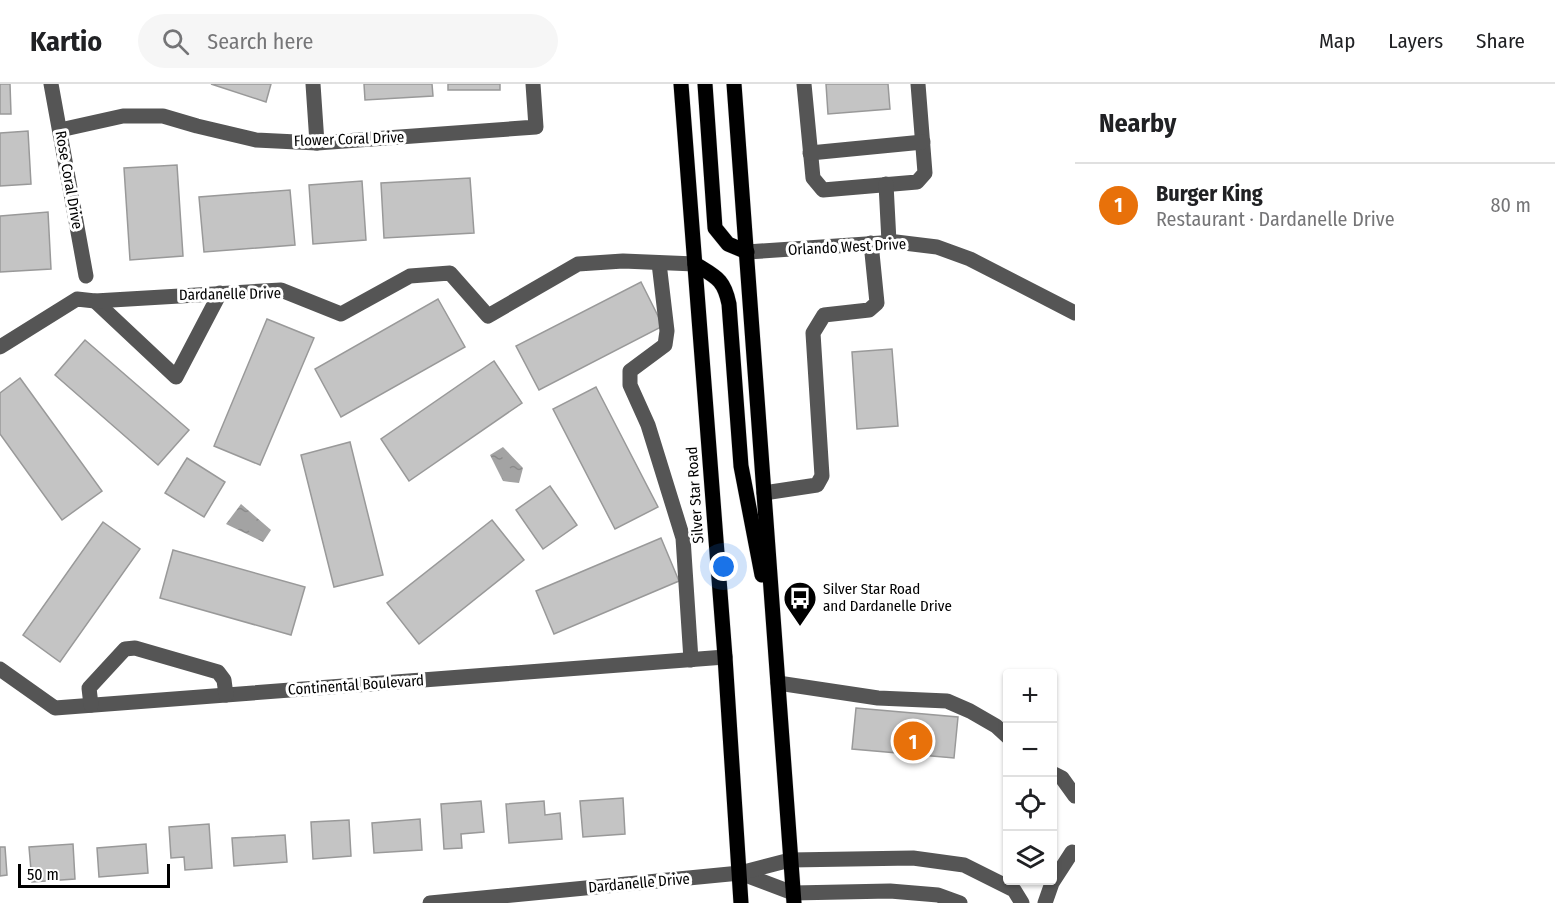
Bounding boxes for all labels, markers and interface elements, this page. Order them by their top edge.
search box [138,14,558,68]
text: Kartio [30,25,102,58]
icon: search [159,25,192,58]
text: Search here [207,28,313,55]
text: Map [1319,28,1355,54]
text: Layers [1388,28,1443,54]
text: Share [1476,28,1525,54]
text: Nearby [1099,108,1176,139]
street label: Flower Coral Drive [293,128,405,150]
street label: Rose Coral Drive [51,129,87,231]
text: Burger King [1156,180,1263,207]
text: 1 [1114,193,1123,217]
text: 80 m [1491,193,1531,217]
text: Restaurant · Dardanelle Drive [1156,207,1395,231]
street label: Orlando West Drive [787,235,907,259]
street label: Dardanelle Drive [179,284,281,304]
street label: Silver Star Road [683,446,707,544]
your location [709,552,738,581]
bus stop icon: Silver Star Road and Dardanelle Drive [782,580,818,627]
place label: Silver Star Road and Dardanelle Drive [823,580,952,615]
map controls [1003,669,1057,885]
button: + [1003,669,1057,723]
street label: Continental Boulevard [287,671,425,699]
pin: 1 [894,718,932,764]
button: − [1003,723,1057,777]
button: locate [1003,777,1057,831]
button: layers [1003,831,1057,885]
scale bar [18,861,170,888]
text: 50 m [27,865,59,884]
street label: Dardanelle Drive [587,870,691,896]

